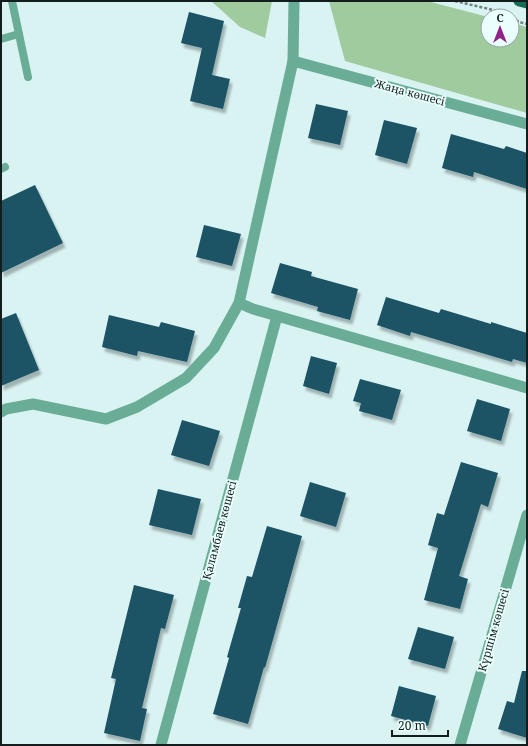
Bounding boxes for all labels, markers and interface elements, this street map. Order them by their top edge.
north arrow [480,8,520,48]
text: С [496,10,504,25]
street label: Жаңа көшесі [372,75,447,109]
street label: Қаламбаев көшесі [199,478,240,581]
street label: Күршім көшесі [474,587,512,673]
scale bar [392,712,448,738]
text: 20 m [398,717,426,734]

